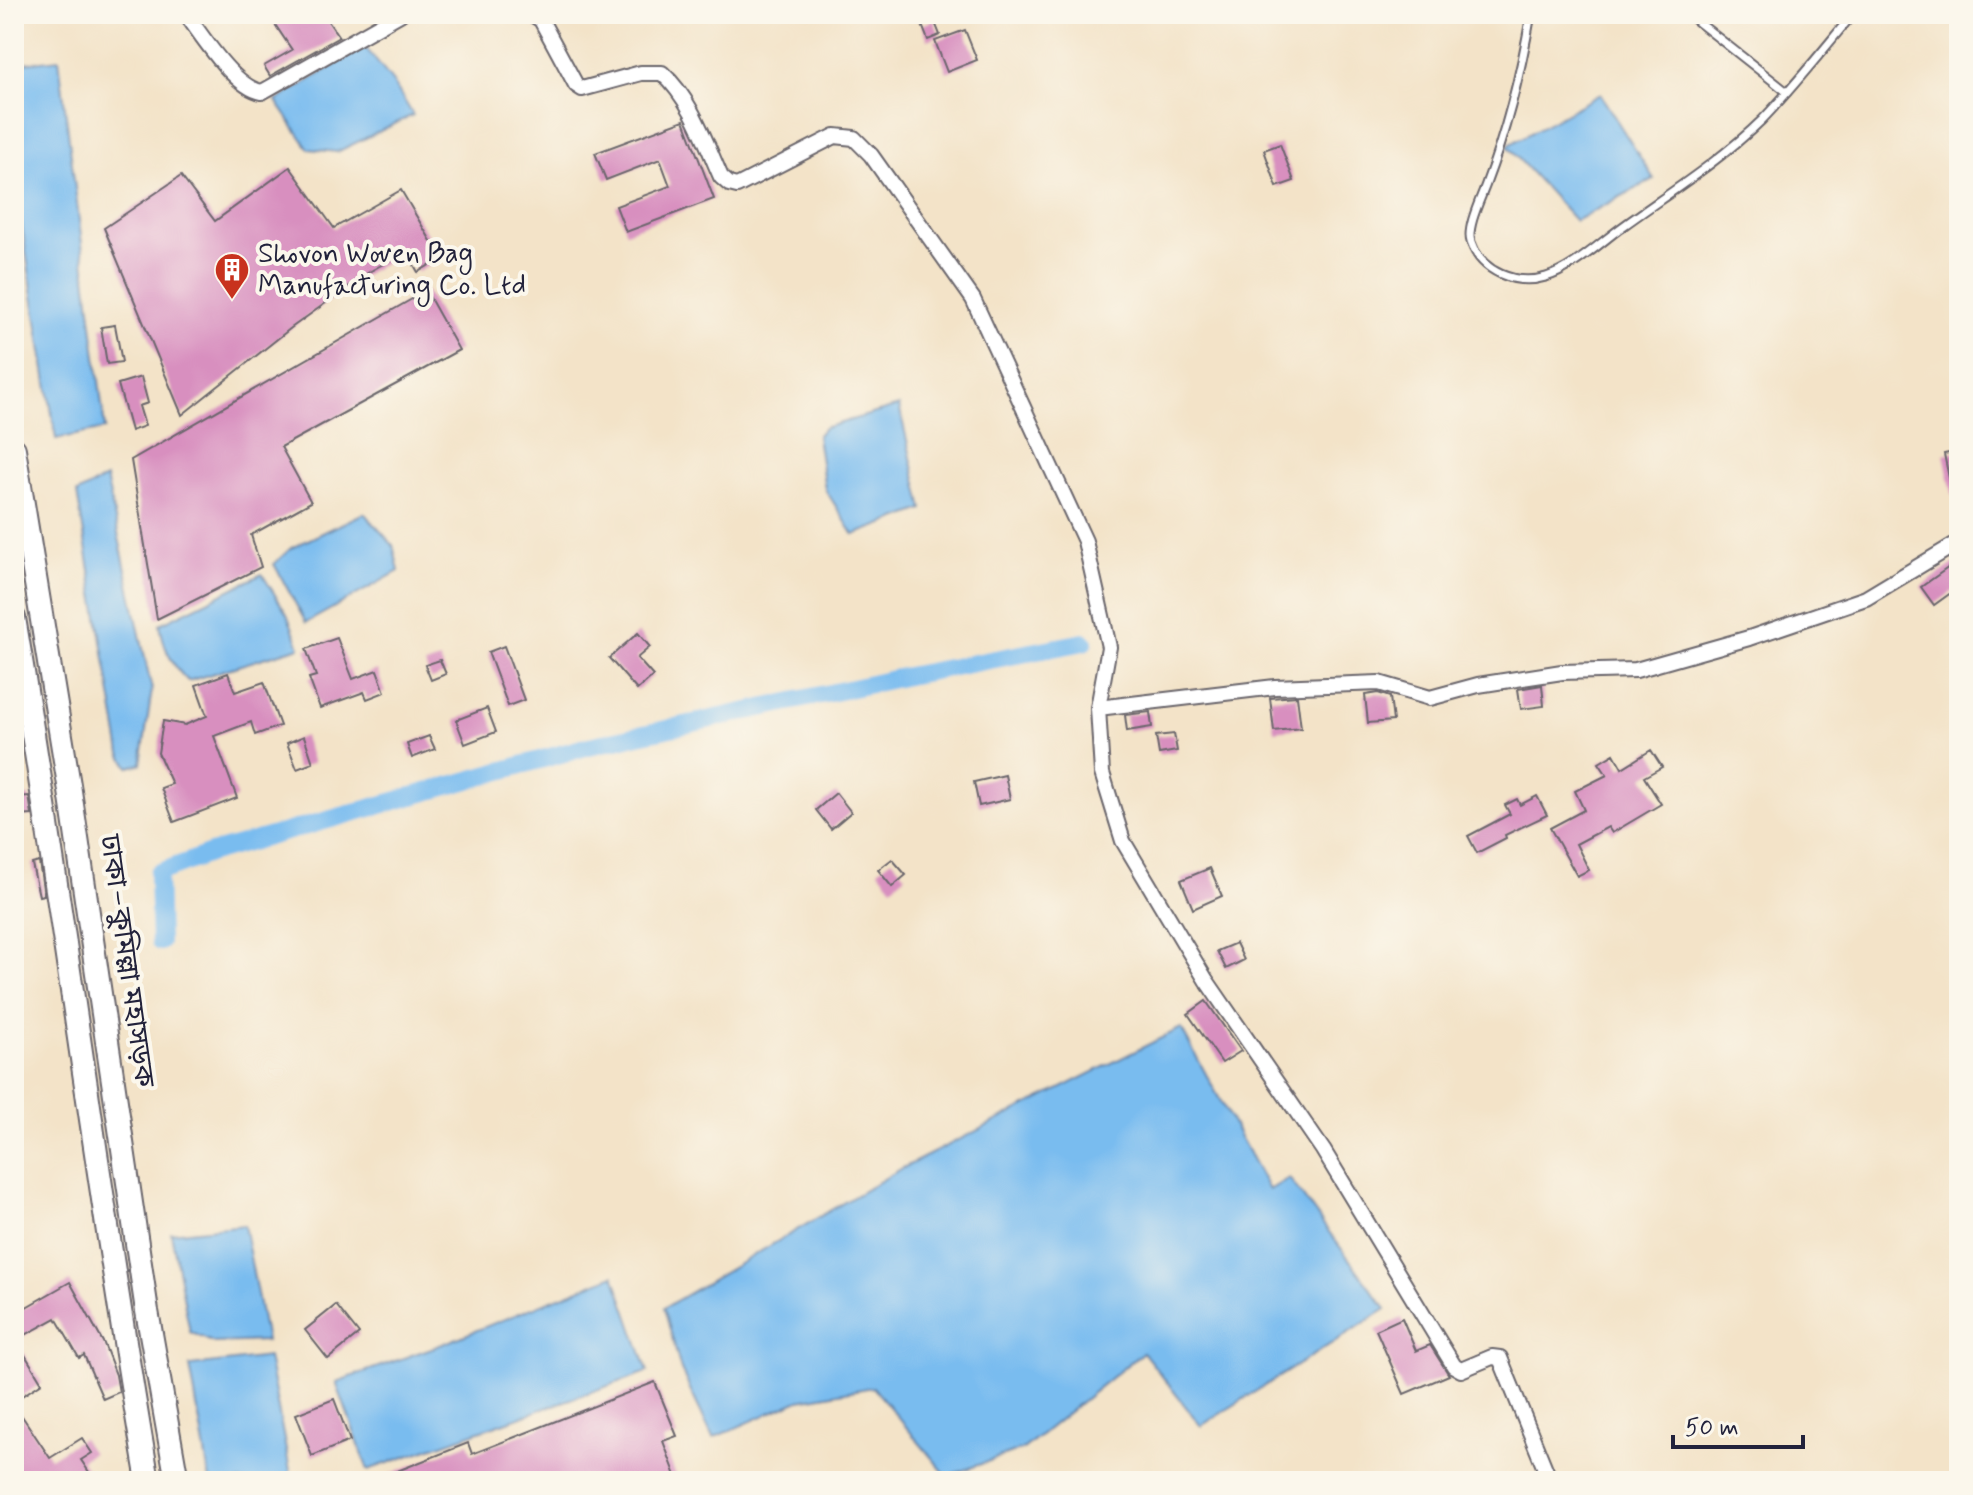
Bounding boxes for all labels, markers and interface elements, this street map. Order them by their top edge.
place label: Shovon Woven Bag Manufacturing Co. Ltd [258,236,526,307]
building icon: Shovon Woven Bag Manufacturing Co. Ltd [213,251,251,301]
street label: ঢাকা–কুমিল্লা মহাসড়ক [90,831,162,1090]
scale bar [1673,1399,1803,1449]
text: 50 m [1685,1413,1739,1444]

